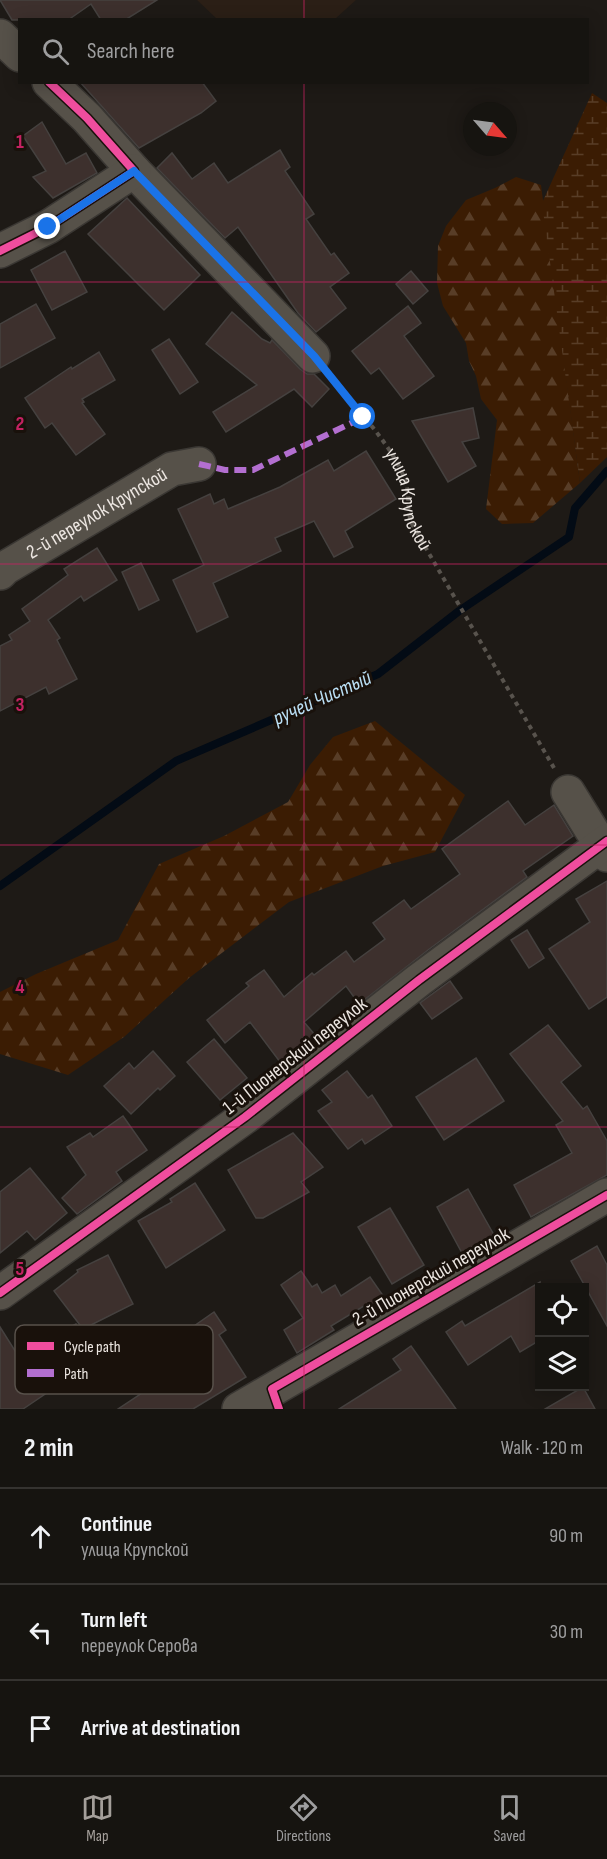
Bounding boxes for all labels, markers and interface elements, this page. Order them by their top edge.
search box [18,18,589,84]
icon: search [39,35,72,68]
text: Search here [87,38,174,65]
north arrow [463,102,517,156]
text: 1 [16,130,24,154]
route end [34,213,60,239]
route start [349,403,375,429]
text: 2 [16,412,24,436]
street label: улица Крупской [379,443,437,555]
street label: 2-й переулок Крупской [22,463,172,564]
water label: ручей Чистый [268,665,375,731]
text: 3 [16,693,25,717]
text: 4 [15,975,25,999]
street label: 1-й Пионерский переулок [218,992,372,1120]
street label: 2-й Пионерский переулок [348,1222,514,1332]
text: 5 [16,1257,25,1281]
map controls [535,1283,589,1391]
button: locate [535,1283,589,1337]
legend [15,1325,213,1394]
button: layers [535,1337,589,1391]
text: Cycle path [64,1338,121,1357]
text: Path [64,1365,88,1384]
text: 2 min [24,1433,74,1464]
text: Walk · 120 m [501,1436,583,1460]
text: Continue [81,1511,152,1538]
icon: ahead [24,1520,57,1553]
text: 90 m [549,1524,583,1548]
text: улица Крупской [81,1538,189,1562]
text: Turn left [81,1607,147,1634]
icon: left [24,1616,57,1649]
text: 30 m [550,1620,583,1644]
text: переулок Серова [81,1634,198,1658]
icon: arrive [24,1712,57,1745]
text: Arrive at destination [81,1715,240,1742]
tab: Map [81,1791,114,1846]
tab: Directions [276,1791,331,1846]
tab: Saved [493,1791,526,1846]

